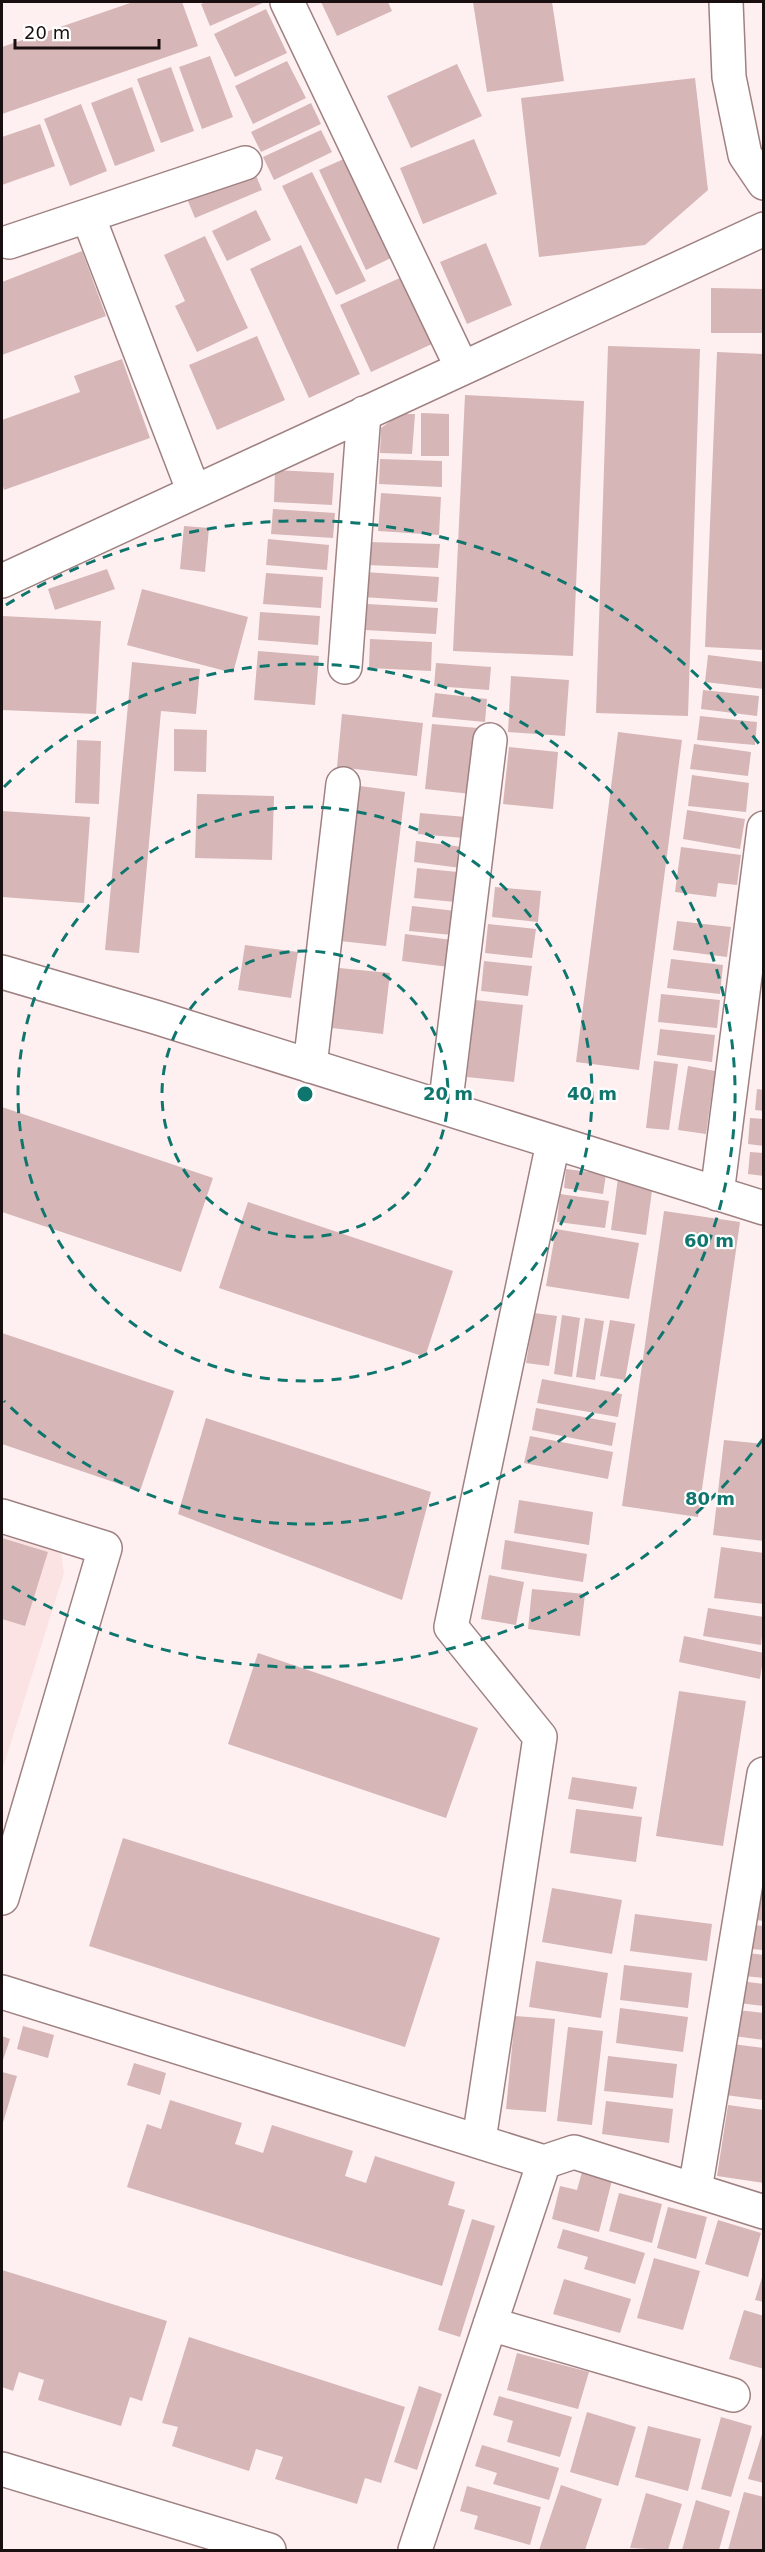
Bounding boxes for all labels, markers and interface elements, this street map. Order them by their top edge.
scale bar [15,12,159,50]
text: 20 m [24,22,70,43]
text: 20 m [423,1083,473,1104]
text: 40 m [567,1083,617,1104]
centre of rings [295,1084,315,1104]
text: 60 m [684,1230,734,1251]
text: 80 m [685,1488,735,1509]

